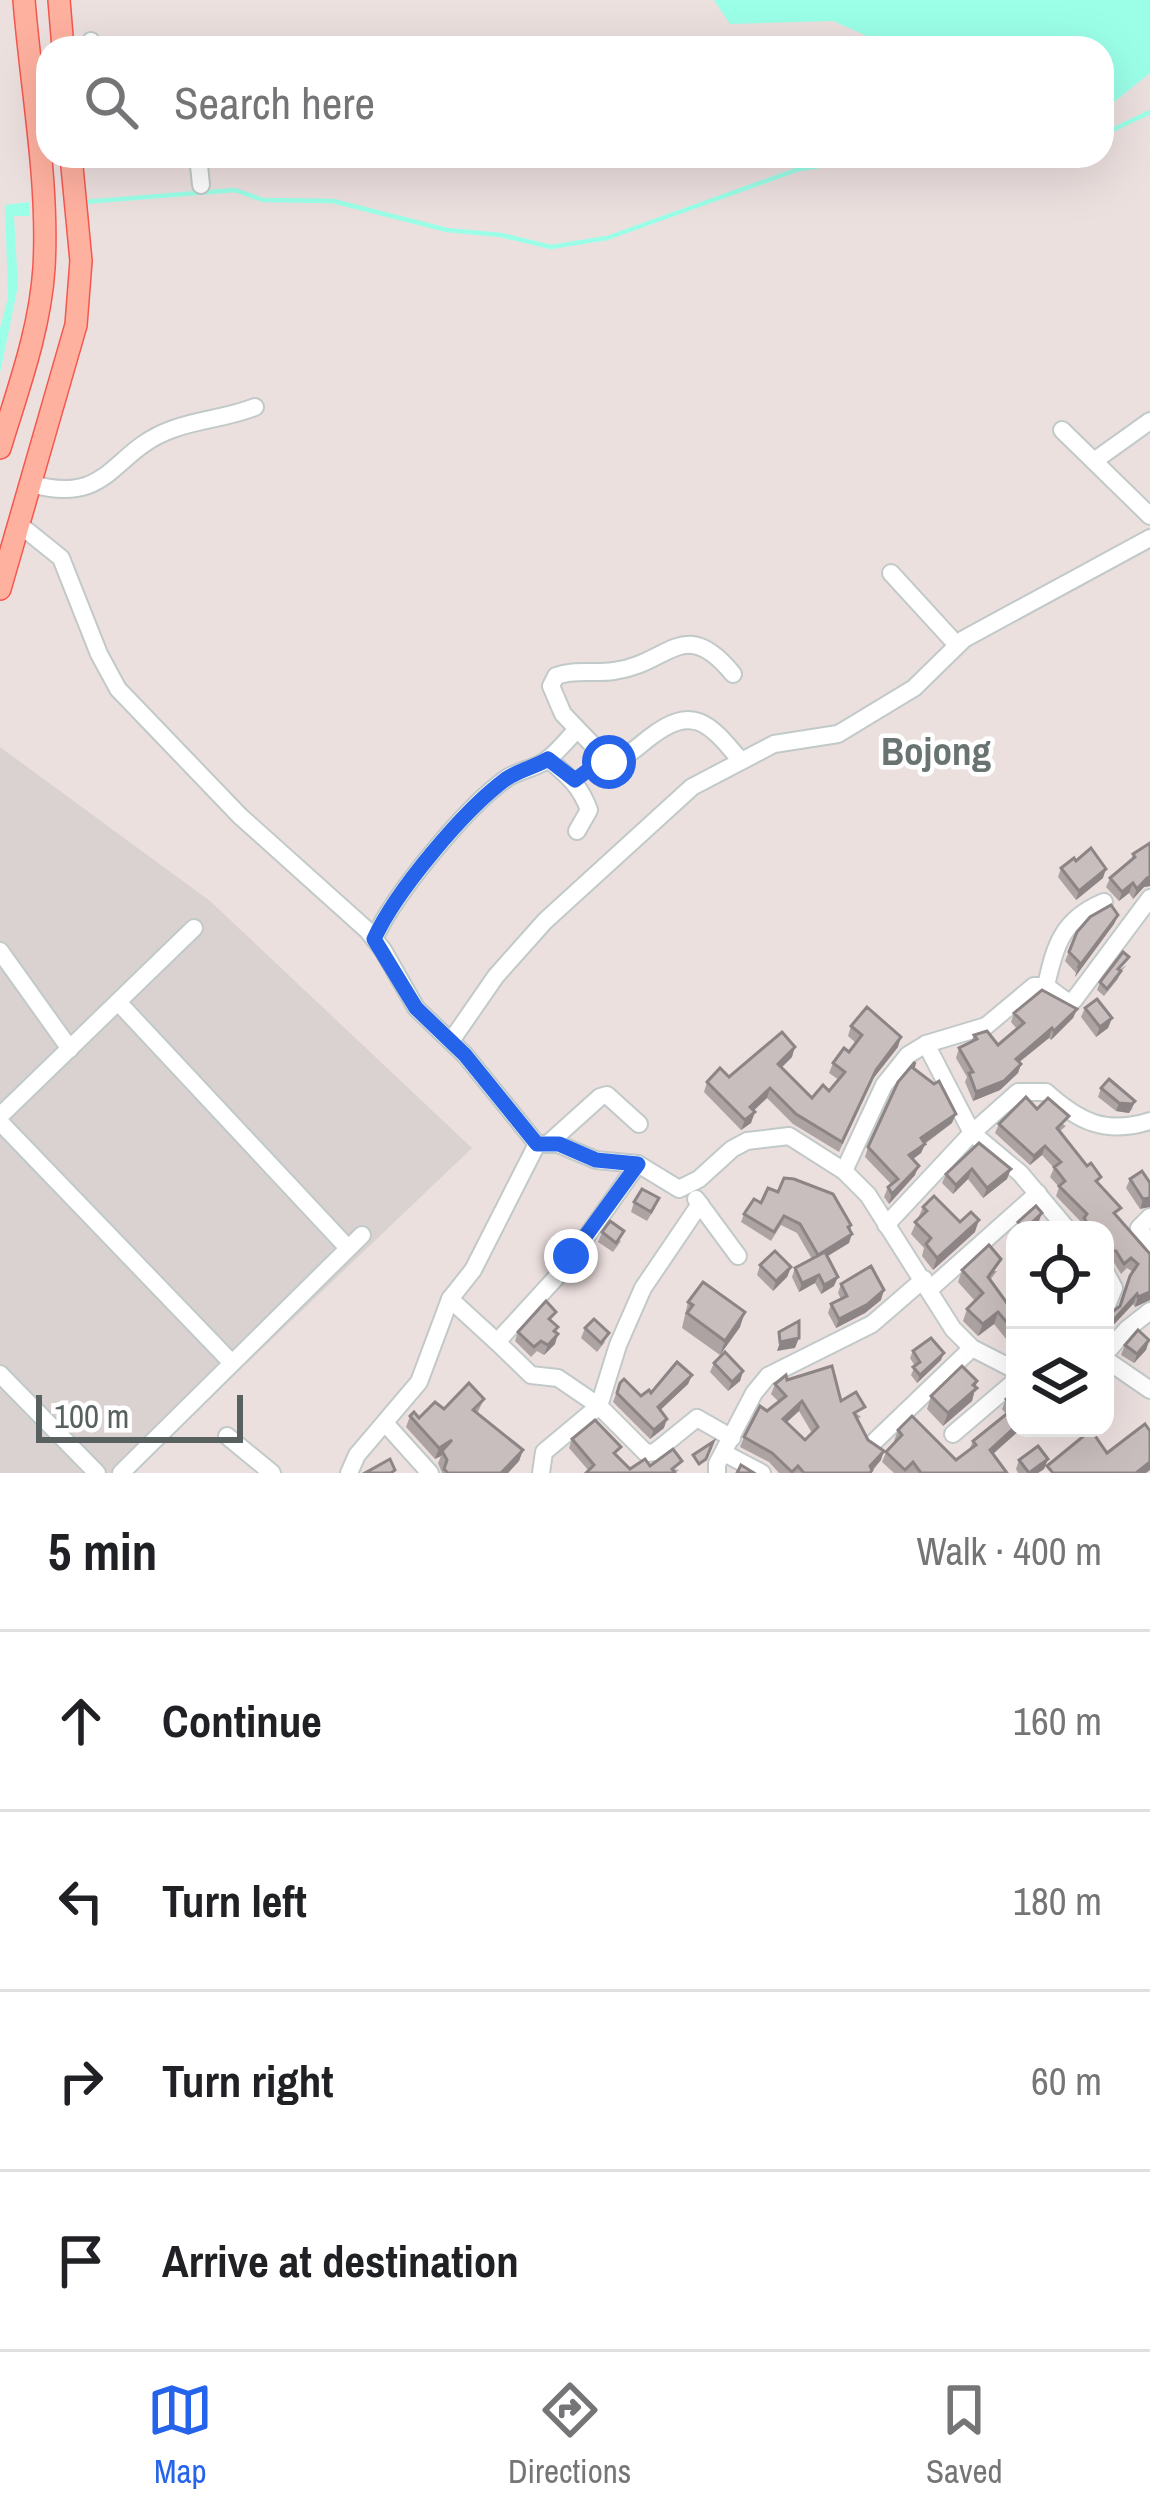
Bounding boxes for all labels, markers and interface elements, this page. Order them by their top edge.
search box [36,36,1114,168]
icon: search [78,69,144,135]
text: Search here [174,72,375,133]
district label: Bojong [881,725,992,777]
route start [582,735,636,789]
map controls [1006,1221,1114,1437]
button: locate [1006,1221,1114,1329]
route end [544,1229,598,1283]
button: layers [1006,1329,1114,1437]
scale bar [36,1389,243,1442]
text: 100 m [54,1394,129,1438]
text: 5 min [48,1517,157,1586]
text: Walk · 400 m [917,1525,1102,1577]
icon: ahead [48,1688,114,1754]
text: Continue [162,1690,322,1751]
text: 160 m [1013,1695,1102,1747]
icon: left [48,1868,114,1934]
text: Turn left [162,1870,307,1931]
text: 180 m [1013,1875,1102,1927]
icon: right [48,2048,114,2114]
text: Turn right [162,2050,334,2111]
text: 60 m [1031,2055,1102,2107]
icon: arrive [48,2228,114,2294]
text: Arrive at destination [162,2230,519,2291]
tab: Map [147,2377,213,2493]
tab: Directions [508,2377,631,2493]
tab: Saved [926,2377,1003,2493]

